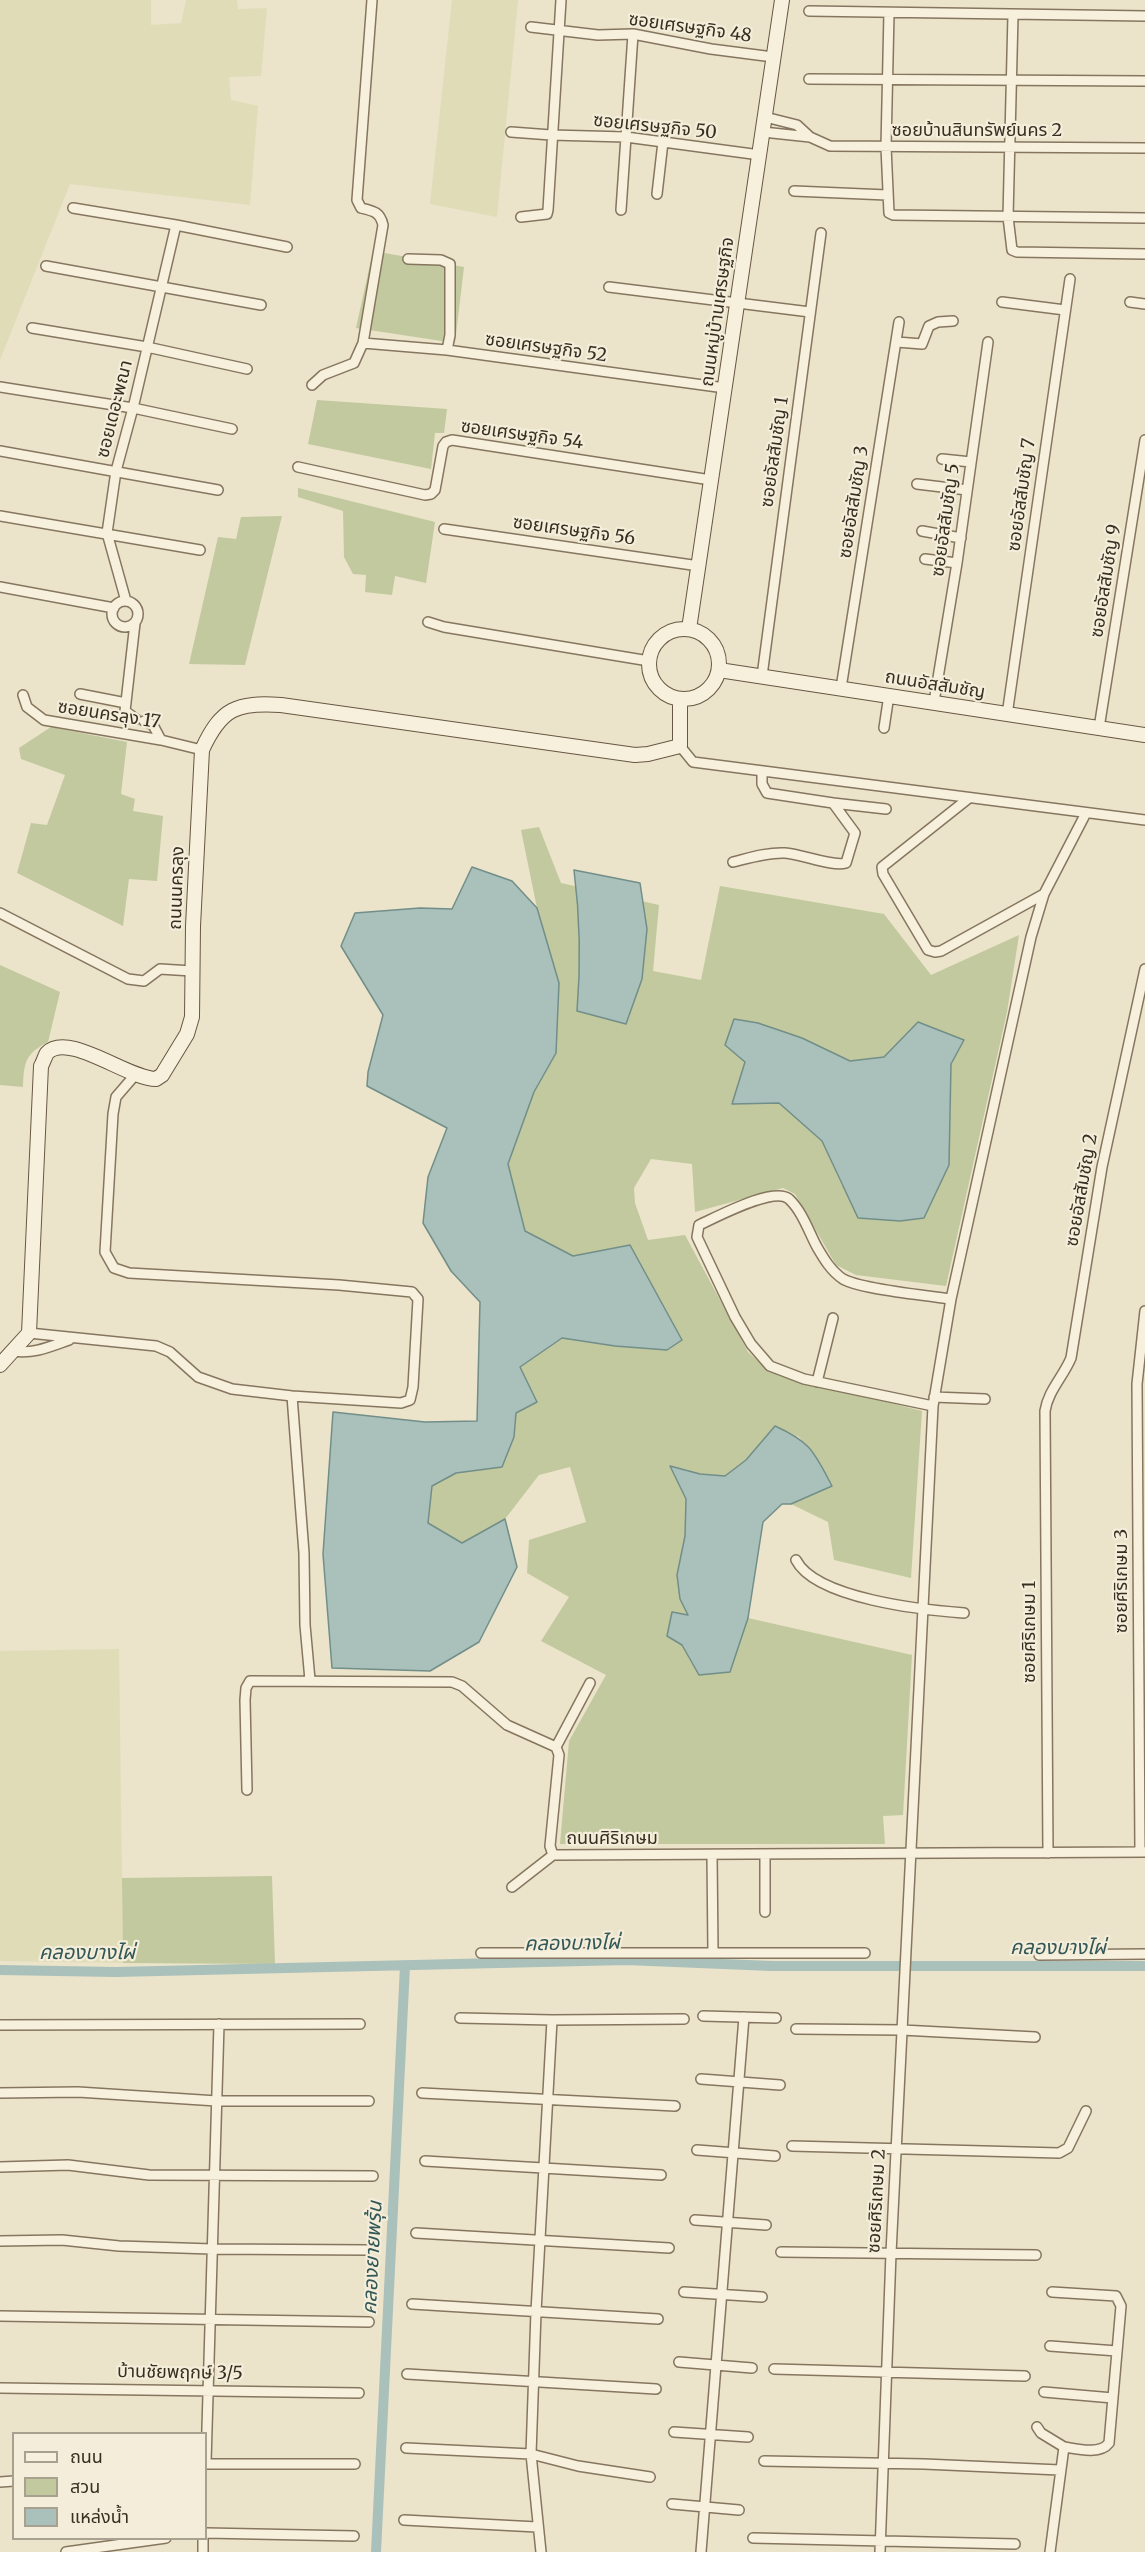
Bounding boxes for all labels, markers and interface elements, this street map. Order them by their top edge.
street label: ซอยเศรษฐกิจ 48 [627,9,753,47]
street label: ซอยเศรษฐกิจ 50 [592,110,718,144]
street label: ซอยบ้านสินทรัพย์นคร 2 [892,120,1062,142]
street label: ถนนหมู่บ้านเศรษฐกิจ [697,236,739,388]
street label: ซอยเศรษฐกิจ 52 [484,329,608,367]
street label: ซอยเดอะพณา [92,358,138,460]
street label: ซอยอัสสัมชัญ 1 [757,395,793,509]
street label: ซอยเศรษฐกิจ 54 [459,416,585,454]
street label: ซอยอัสสัมชัญ 7 [1003,437,1041,553]
street label: ซอยอัสสัมชัญ 3 [834,444,874,560]
street label: ซอยอัสสัมชัญ 5 [927,462,965,578]
street label: ซอยเศรษฐกิจ 56 [511,512,637,550]
street label: ซอยอัสสัมชัญ 9 [1086,523,1126,639]
street label: ถนนอัสสัมชัญ [883,666,987,704]
street label: ซอยนครลุง 17 [56,696,162,734]
street label: ถนนนครลุง [165,846,189,930]
street label: ซอยอัสสัมชัญ 2 [1061,1132,1103,1248]
street label: ซอยศิริเกษม 3 [1111,1529,1133,1633]
street label: ซอยศิริเกษม 1 [1019,1581,1041,1683]
street label: ถนนศิริเกษม [566,1828,658,1850]
water label: คลองบางไผ่ [524,1931,620,1957]
water label: คลองบางไผ่ [1010,1936,1106,1960]
water label: คลองบางไผ่ [39,1941,135,1965]
street label: ซอยศิริเกษม 2 [863,2148,891,2254]
water label: คลองยายพรุ้น [358,2201,388,2315]
street label: บ้านชัยพฤกษ์ 3/5 [117,2361,243,2385]
legend [12,2432,207,2540]
text: ถนน [70,2445,103,2468]
text: สวน [70,2475,100,2498]
text: แหล่งน้ำ [70,2505,129,2528]

